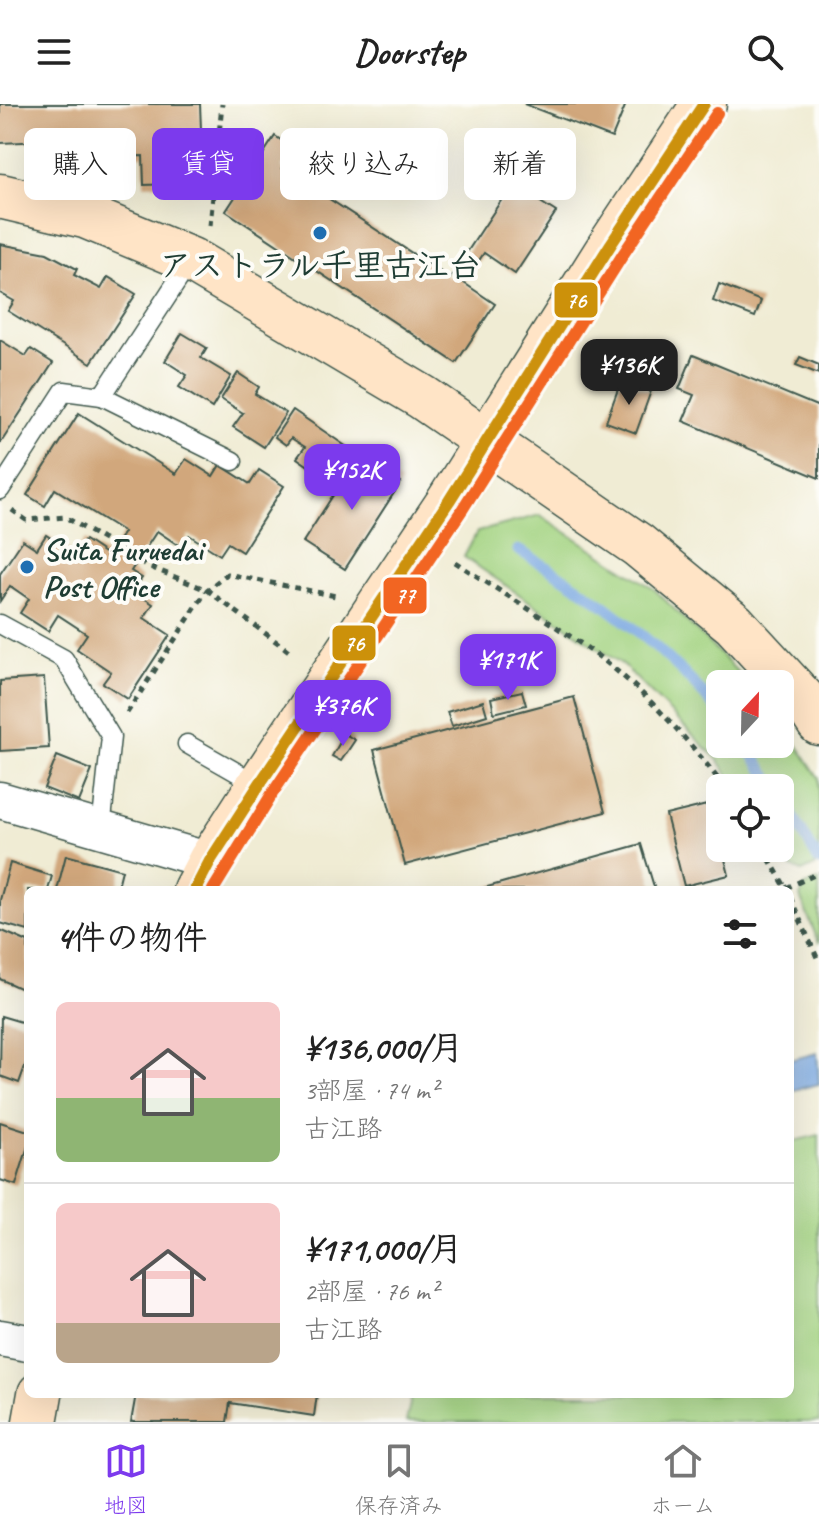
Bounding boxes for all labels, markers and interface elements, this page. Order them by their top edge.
text: Doorstep [354,29,465,75]
icon: menu [32,30,76,74]
icon: search [743,30,787,74]
chip: 購入 [24,128,136,200]
chip: 賃貸 [152,128,264,200]
chip: 絞り込み [280,128,448,200]
chip: 新着 [464,128,576,200]
marker: アストラル千里古江台 [311,224,329,242]
place label: アストラル千里古江台 [159,245,481,286]
line badge: 76 [553,281,599,319]
text: 76 [566,287,588,315]
pin: ¥136K [573,339,685,407]
text: ¥136K [599,348,659,381]
pin: ¥152K [296,444,408,512]
text: ¥152K [322,453,382,486]
place label: Suita Furuedai Post Office [43,529,206,607]
marker: Suita Furuedai Post Office [18,558,36,576]
line badge: 77 [382,576,428,615]
text: 77 [395,582,417,610]
line badge: 76 [331,624,377,662]
text: 76 [344,630,366,658]
pin: ¥171K [452,634,564,702]
text: ¥171K [478,643,538,676]
north arrow [706,670,794,758]
map controls [706,670,794,862]
pin: ¥376K [287,680,399,748]
text: ¥376K [313,689,373,722]
button: locate [706,774,794,862]
icon: filters [718,912,762,956]
text: 4件の物件 [56,916,207,959]
text: ¥136,000/月 [304,1026,464,1069]
icon: home [120,1034,216,1130]
text: 3部屋 · 74 m² [304,1074,438,1107]
text: 古江路 [304,1112,382,1145]
text: ¥171,000/月 [304,1227,463,1270]
icon: home [120,1235,216,1331]
text: 2部屋 · 76 m² [304,1275,438,1308]
text: 古江路 [304,1313,382,1346]
tab: 地図 [104,1439,148,1520]
tab: 保存済み [355,1439,443,1520]
tab: ホーム [650,1439,715,1520]

